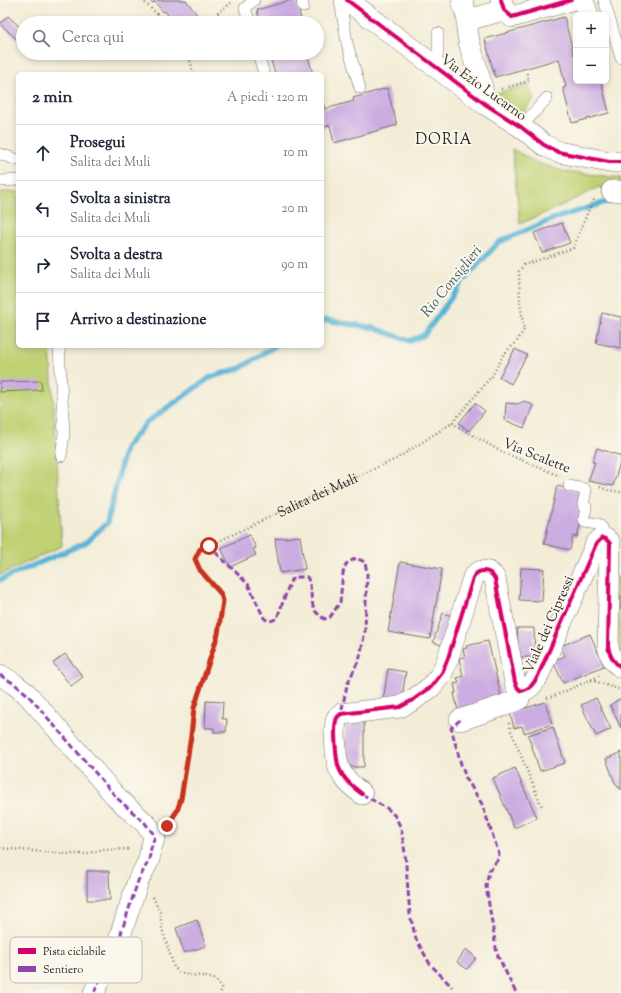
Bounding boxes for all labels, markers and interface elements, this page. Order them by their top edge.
map controls [573,12,609,84]
button: + [573,12,609,48]
search box [16,16,324,60]
icon: search [30,27,52,49]
text: Cerca qui [62,28,124,49]
button: − [573,48,609,84]
street label: Via Ezio Lucarno [436,50,530,127]
text: 2 min [32,86,73,110]
text: A piedi · 120 m [227,89,308,107]
district label: DORIA [415,130,473,151]
text: Prosegui [70,133,125,154]
icon: ahead [32,142,54,164]
text: 10 m [283,144,308,162]
text: Salita dei Muli [70,154,151,172]
text: Svolta a sinistra [70,189,171,210]
icon: left [32,198,54,220]
text: 20 m [282,200,308,218]
text: Salita dei Muli [70,210,151,228]
water label: Rio Consiglieri [417,241,488,322]
text: Svolta a destra [70,245,163,266]
icon: right [32,254,54,276]
text: 90 m [281,256,308,274]
text: Salita dei Muli [70,266,151,284]
icon: arrive [32,310,54,332]
text: Arrivo a destinazione [70,310,206,331]
street label: Via Scalette [499,434,573,479]
street label: Salita dei Muli [274,469,362,524]
route start [200,537,218,555]
street label: Viale dei Cipressi [519,573,580,677]
route end [158,817,176,835]
legend [10,937,142,983]
text: Pista ciclabile [43,944,106,960]
text: Sentiero [43,962,83,978]

